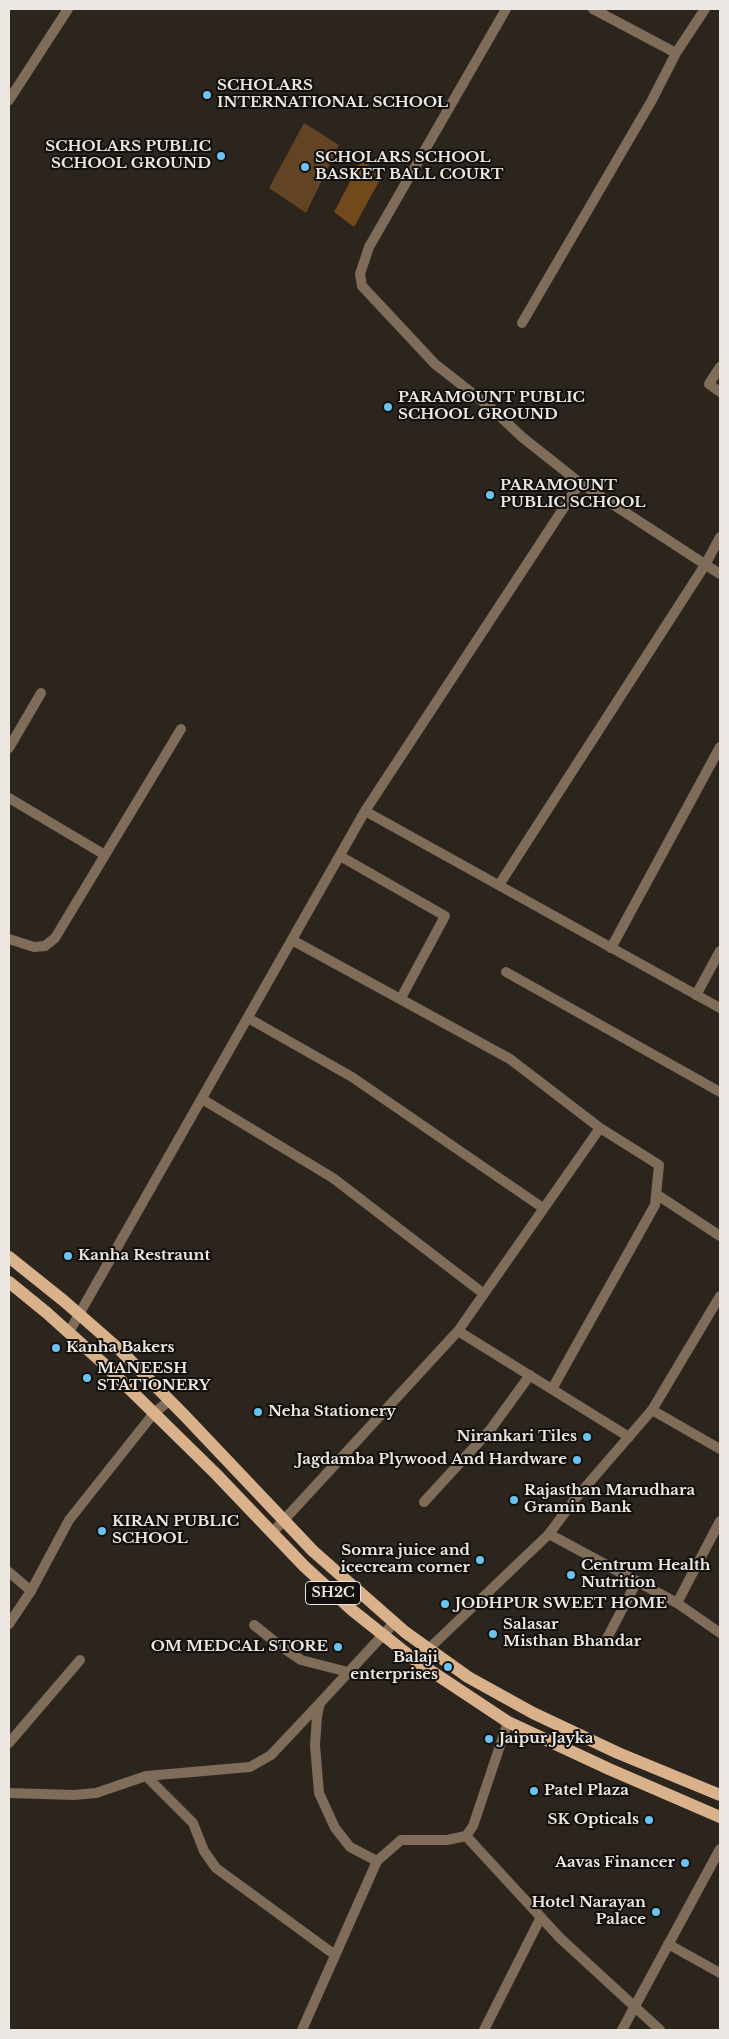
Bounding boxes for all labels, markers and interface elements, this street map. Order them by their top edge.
place label: SCHOLARS INTERNATIONAL SCHOOL [217,77,448,112]
marker: SCHOLARS INTERNATIONAL SCHOOL [201,89,213,101]
place label: SCHOLARS PUBLIC SCHOOL GROUND [45,138,211,173]
place label: SCHOLARS SCHOOL BASKET BALL COURT [315,149,503,184]
marker: SCHOLARS PUBLIC SCHOOL GROUND [215,150,227,162]
marker: SCHOLARS SCHOOL BASKET BALL COURT [299,161,311,173]
place label: PARAMOUNT PUBLIC SCHOOL GROUND [398,389,585,424]
marker: PARAMOUNT PUBLIC SCHOOL GROUND [382,401,394,413]
place label: PARAMOUNT PUBLIC SCHOOL [500,477,646,512]
marker: PARAMOUNT PUBLIC SCHOOL [484,489,496,501]
place label: Kanha Restraunt [78,1247,210,1265]
marker: Kanha Restraunt [62,1250,74,1262]
place label: Kanha Bakers [66,1339,175,1357]
marker: Kanha Bakers [50,1342,62,1354]
place label: MANEESH STATIONERY [97,1360,210,1395]
marker: MANEESH STATIONERY [81,1372,93,1384]
place label: Neha Stationery [268,1403,396,1421]
marker: Neha Stationery [252,1406,264,1418]
place label: Nirankari Tiles [457,1428,577,1446]
marker: Nirankari Tiles [581,1431,593,1443]
place label: Jagdamba Plywood And Hardware [297,1451,567,1469]
marker: Jagdamba Plywood And Hardware [571,1454,583,1466]
place label: Rajasthan Marudhara Gramin Bank [524,1482,695,1517]
marker: Rajasthan Marudhara Gramin Bank [508,1494,520,1506]
place label: KIRAN PUBLIC SCHOOL [112,1513,239,1548]
marker: KIRAN PUBLIC SCHOOL [96,1525,108,1537]
place label: Somra juice and icecream corner [341,1542,470,1577]
marker: Somra juice and icecream corner [474,1554,486,1566]
place label: Centrum Health Nutrition [581,1557,710,1592]
marker: Centrum Health Nutrition [565,1569,577,1581]
road number: SH2C [306,1582,360,1605]
place label: JODHPUR SWEET HOME [455,1595,667,1613]
marker: JODHPUR SWEET HOME [439,1598,451,1610]
place label: Salasar Misthan Bhandar [503,1616,641,1651]
marker: Salasar Misthan Bhandar [487,1628,499,1640]
place label: OM MEDCAL STORE [151,1638,328,1656]
marker: OM MEDCAL STORE [332,1641,344,1653]
place label: Balaji enterprises [350,1649,438,1684]
marker: Balaji enterprises [442,1661,454,1673]
place label: Jaipur Jayka [499,1730,593,1748]
marker: Jaipur Jayka [483,1733,495,1745]
place label: Patel Plaza [544,1782,629,1800]
marker: Patel Plaza [528,1785,540,1797]
place label: SK Opticals [548,1811,639,1829]
marker: SK Opticals [643,1814,655,1826]
place label: Aavas Financer [555,1854,675,1872]
marker: Aavas Financer [679,1857,691,1869]
place label: Hotel Narayan Palace [532,1894,646,1929]
marker: Hotel Narayan Palace [650,1906,662,1918]

